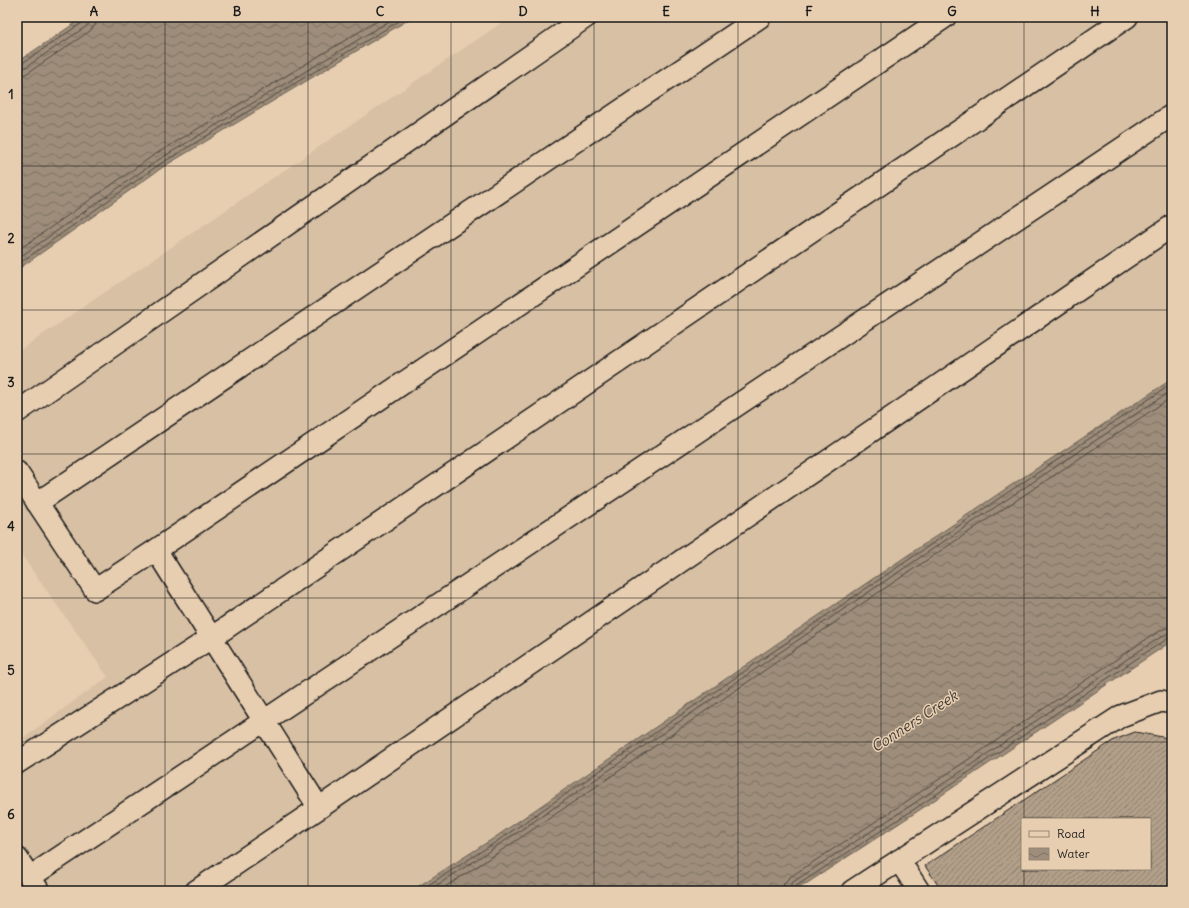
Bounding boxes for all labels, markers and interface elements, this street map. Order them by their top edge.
text: A [90,3,99,20]
text: B [233,3,242,20]
text: C [376,3,385,20]
text: D [518,3,528,20]
text: E [662,3,670,20]
text: F [805,3,813,20]
text: G [947,3,957,20]
text: H [1090,3,1100,20]
text: 1 [8,86,14,103]
text: 2 [7,230,15,247]
text: 3 [7,374,15,391]
text: 4 [7,518,15,535]
text: 5 [7,662,15,679]
water label: Conners Creek [867,685,962,756]
text: 6 [7,806,15,823]
legend [1021,818,1151,870]
text: Road [1057,826,1085,841]
text: Water [1057,846,1090,861]

